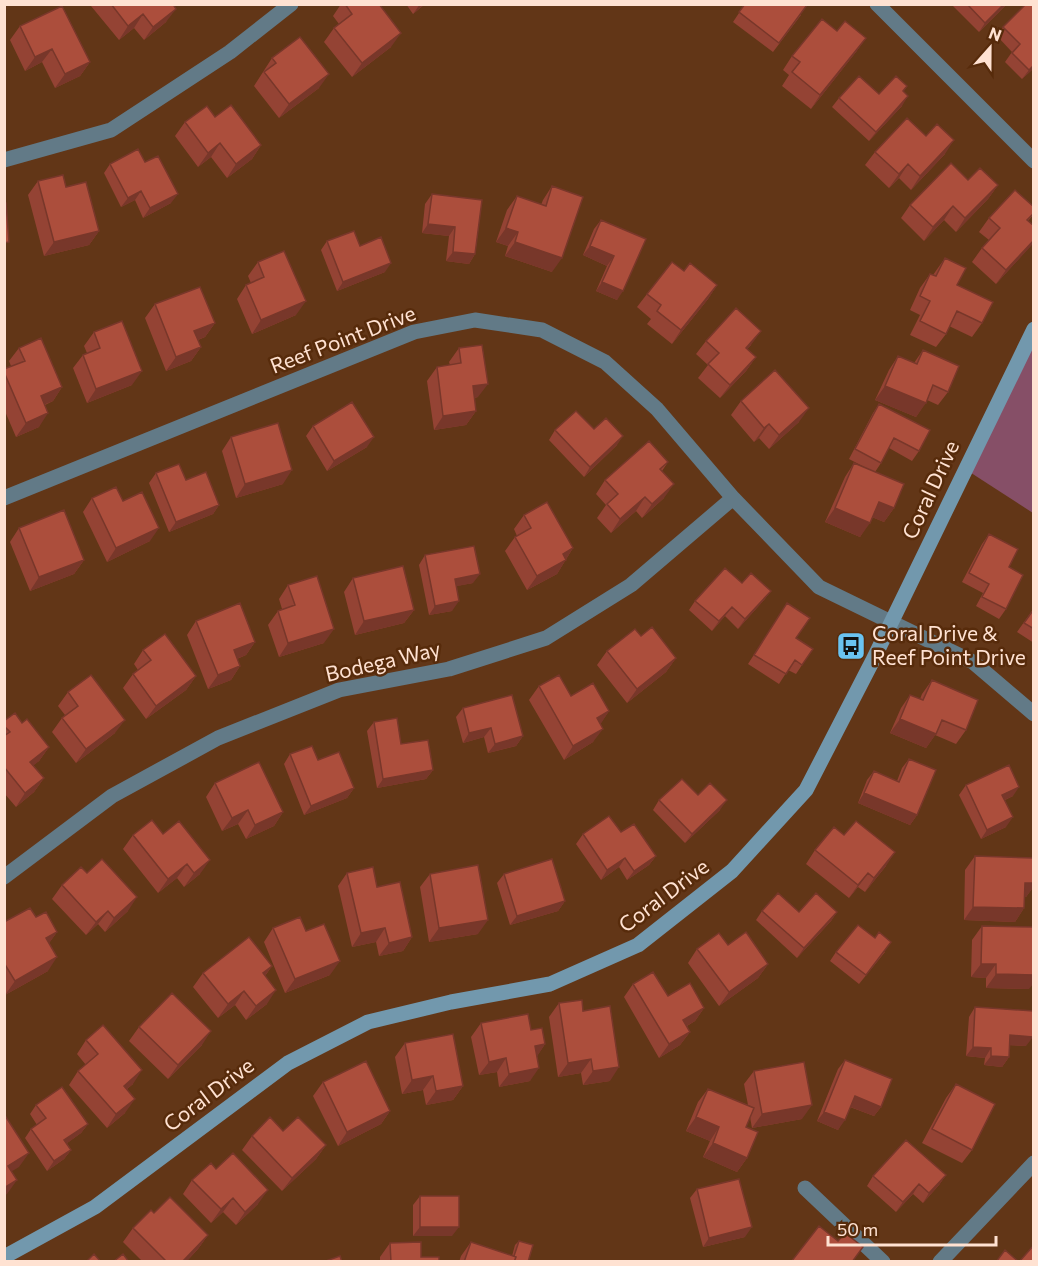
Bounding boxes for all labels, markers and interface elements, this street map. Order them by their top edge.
north arrow [960,18,1020,78]
text: N [987,23,1005,45]
street label: Reef Point Drive [266,299,419,378]
street label: Coral Drive [896,436,963,543]
place label: Coral Drive & Reef Point Drive [872,620,1026,669]
bus stop icon: Coral Drive & Reef Point Drive [835,630,867,662]
street label: Bodega Way [323,635,443,686]
street label: Coral Drive [613,853,713,937]
street label: Coral Drive [158,1052,258,1136]
scale bar [828,1209,996,1247]
text: 50 m [837,1218,878,1240]

